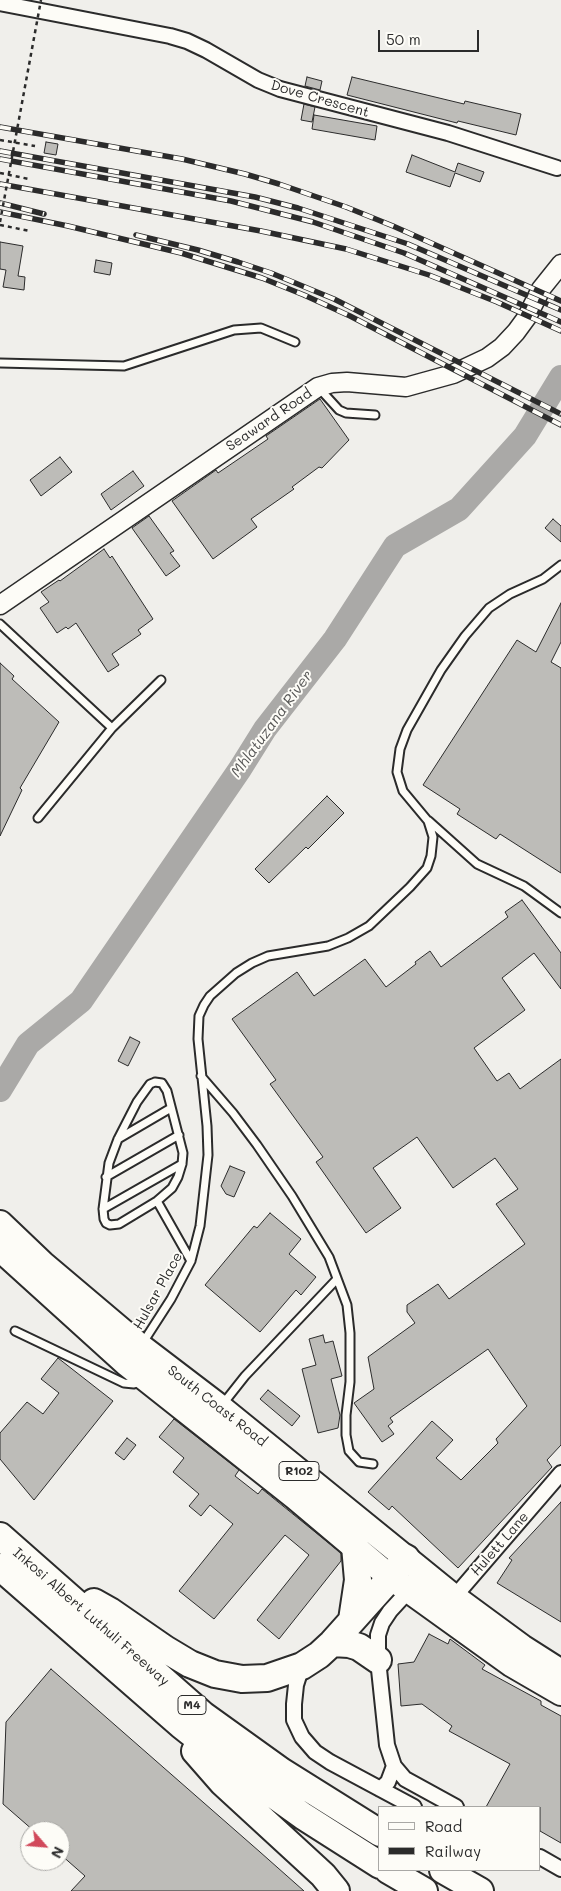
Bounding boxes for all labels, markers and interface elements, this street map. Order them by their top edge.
scale bar [381,20,482,52]
text: 50 m [386,29,421,49]
street label: Dove Crescent [269,77,371,121]
street label: Seaward Road [223,385,315,455]
water label: Mhlatuzana River [227,667,317,781]
street label: Hulsar Place [130,1249,186,1333]
street label: South Coast Road [164,1362,270,1450]
road number: R102 [279,1462,319,1480]
street label: Hulett Lane [468,1509,532,1579]
street label: Inkosi Albert Luthuli Freeway [9,1544,173,1690]
road number: M4 [178,1696,206,1714]
legend [378,1806,541,1871]
text: Road [425,1816,462,1836]
north arrow [20,1821,70,1871]
text: Railway [425,1841,481,1861]
text: N [47,1844,69,1862]

